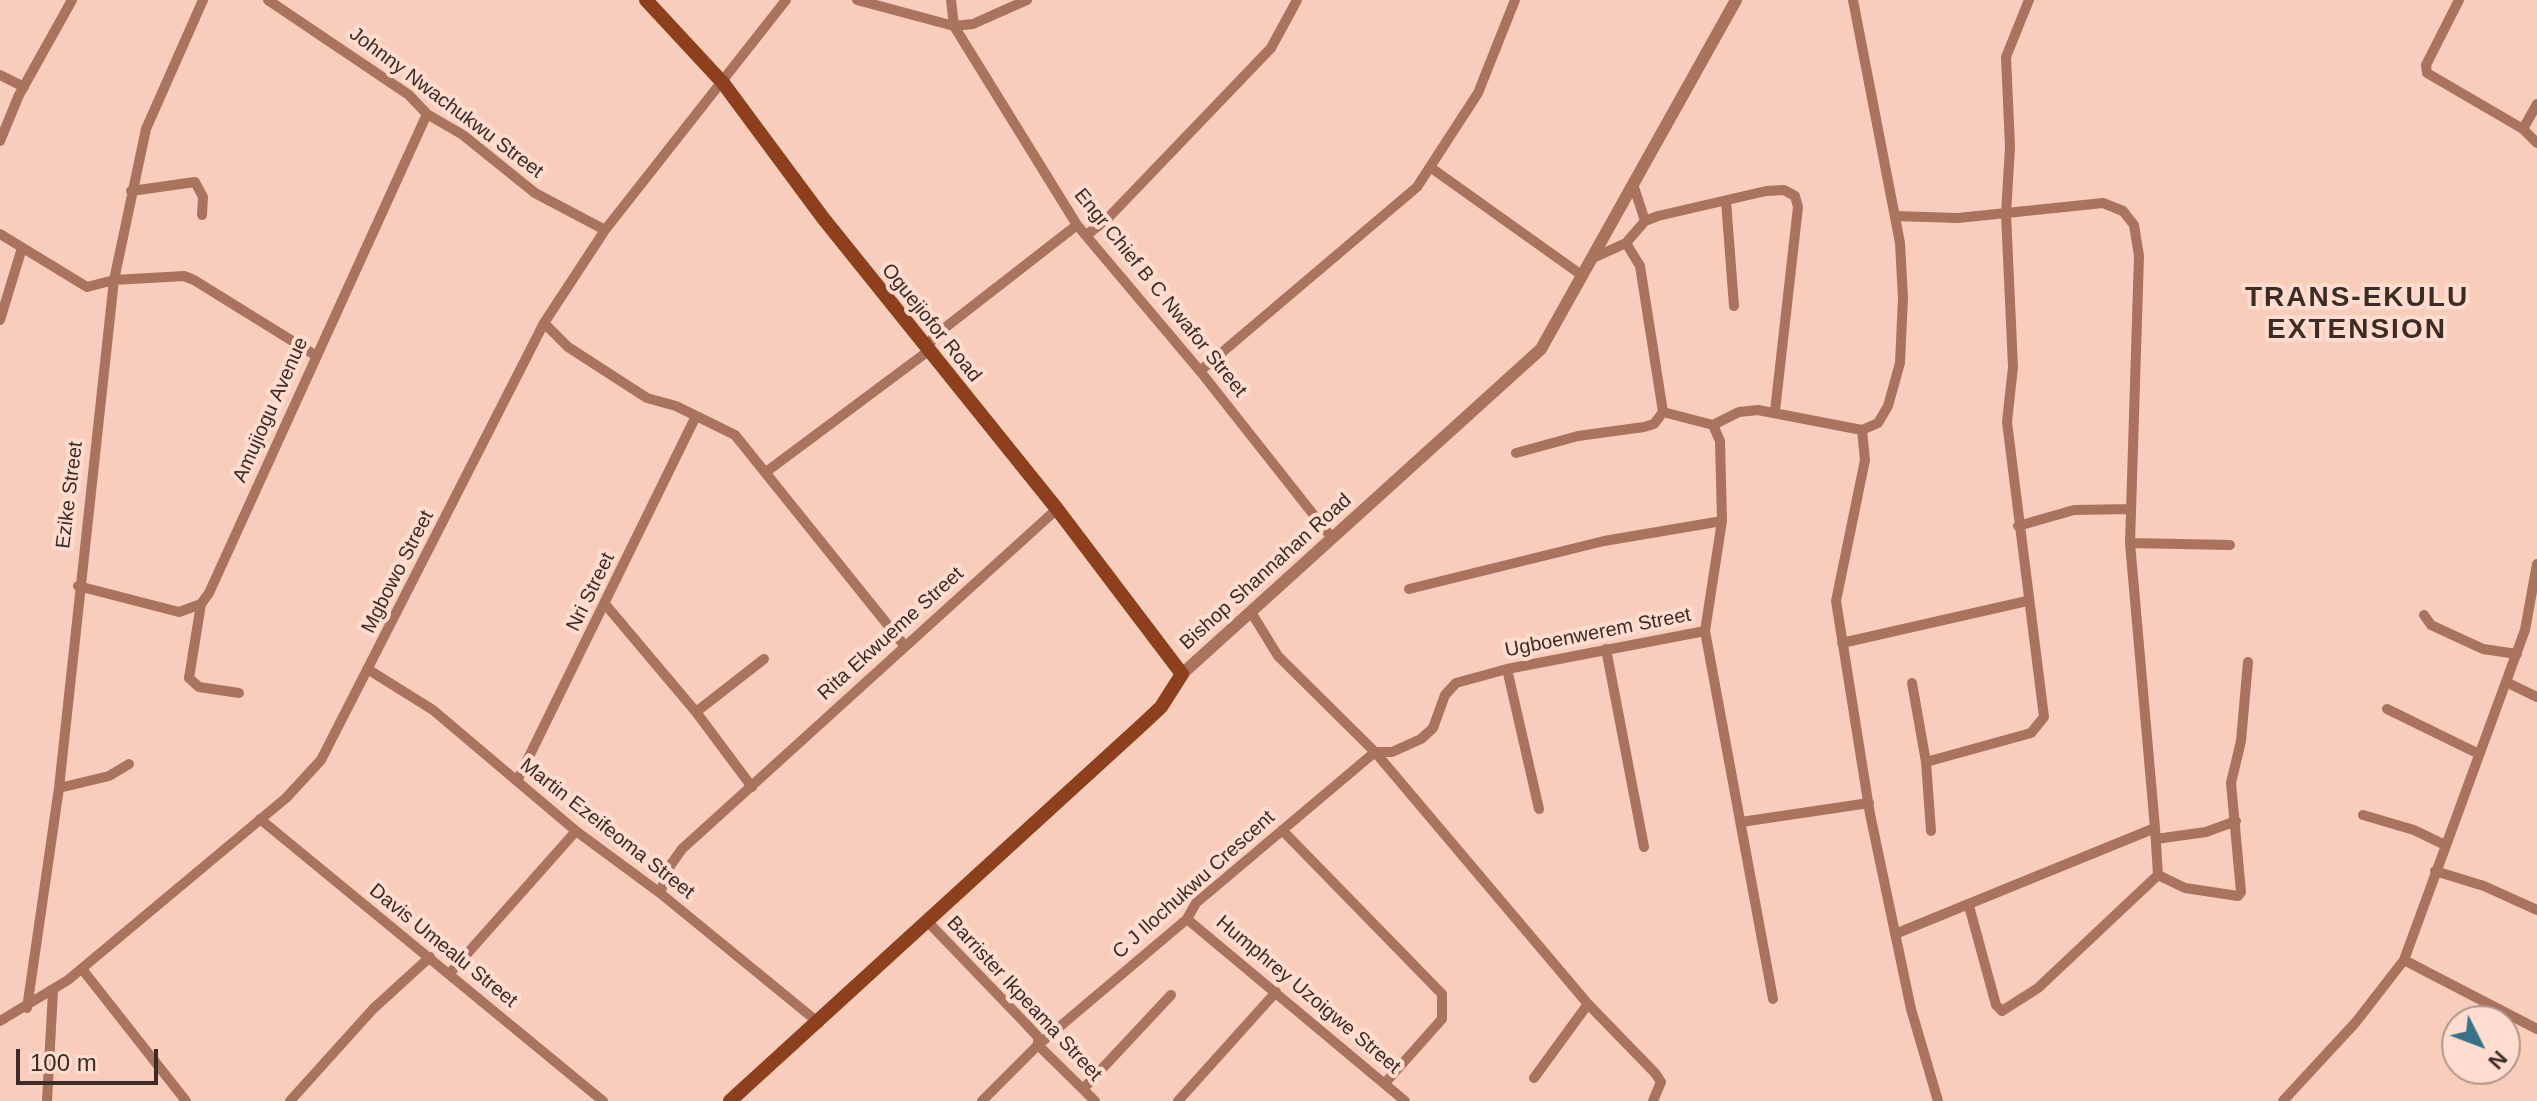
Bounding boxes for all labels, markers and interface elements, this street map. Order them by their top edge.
street label: Johnny Nwachukwu Street [344,22,548,184]
street label: Engr Chief B C Nwafor Street [1068,184,1252,402]
street label: Oguejiofor Road [876,259,986,387]
district label: TRANS-EKULU EXTENSION [2245,281,2469,347]
street label: Amujiogu Avenue [228,334,314,486]
street label: Ezike Street [52,440,88,550]
street label: Bishop Shannahan Road [1175,489,1357,655]
street label: Mgbowo Street [357,507,439,637]
street label: Nri Street [562,549,620,635]
street label: Rita Ekwueme Street [813,562,969,706]
street label: Ugboenwerem Street [1503,603,1693,663]
street label: Martin Ezeifeoma Street [515,754,699,904]
street label: C J Ilochukwu Crescent [1108,806,1280,964]
street label: Davis Umealu Street [364,879,522,1013]
street label: Humphrey Uzoigwe Street [1211,911,1405,1079]
street label: Barrister Ikpeama Street [941,912,1107,1086]
north arrow [2441,1005,2521,1085]
scale bar [20,1033,162,1083]
text: N [2483,1046,2512,1074]
text: 100 m [30,1049,97,1076]

